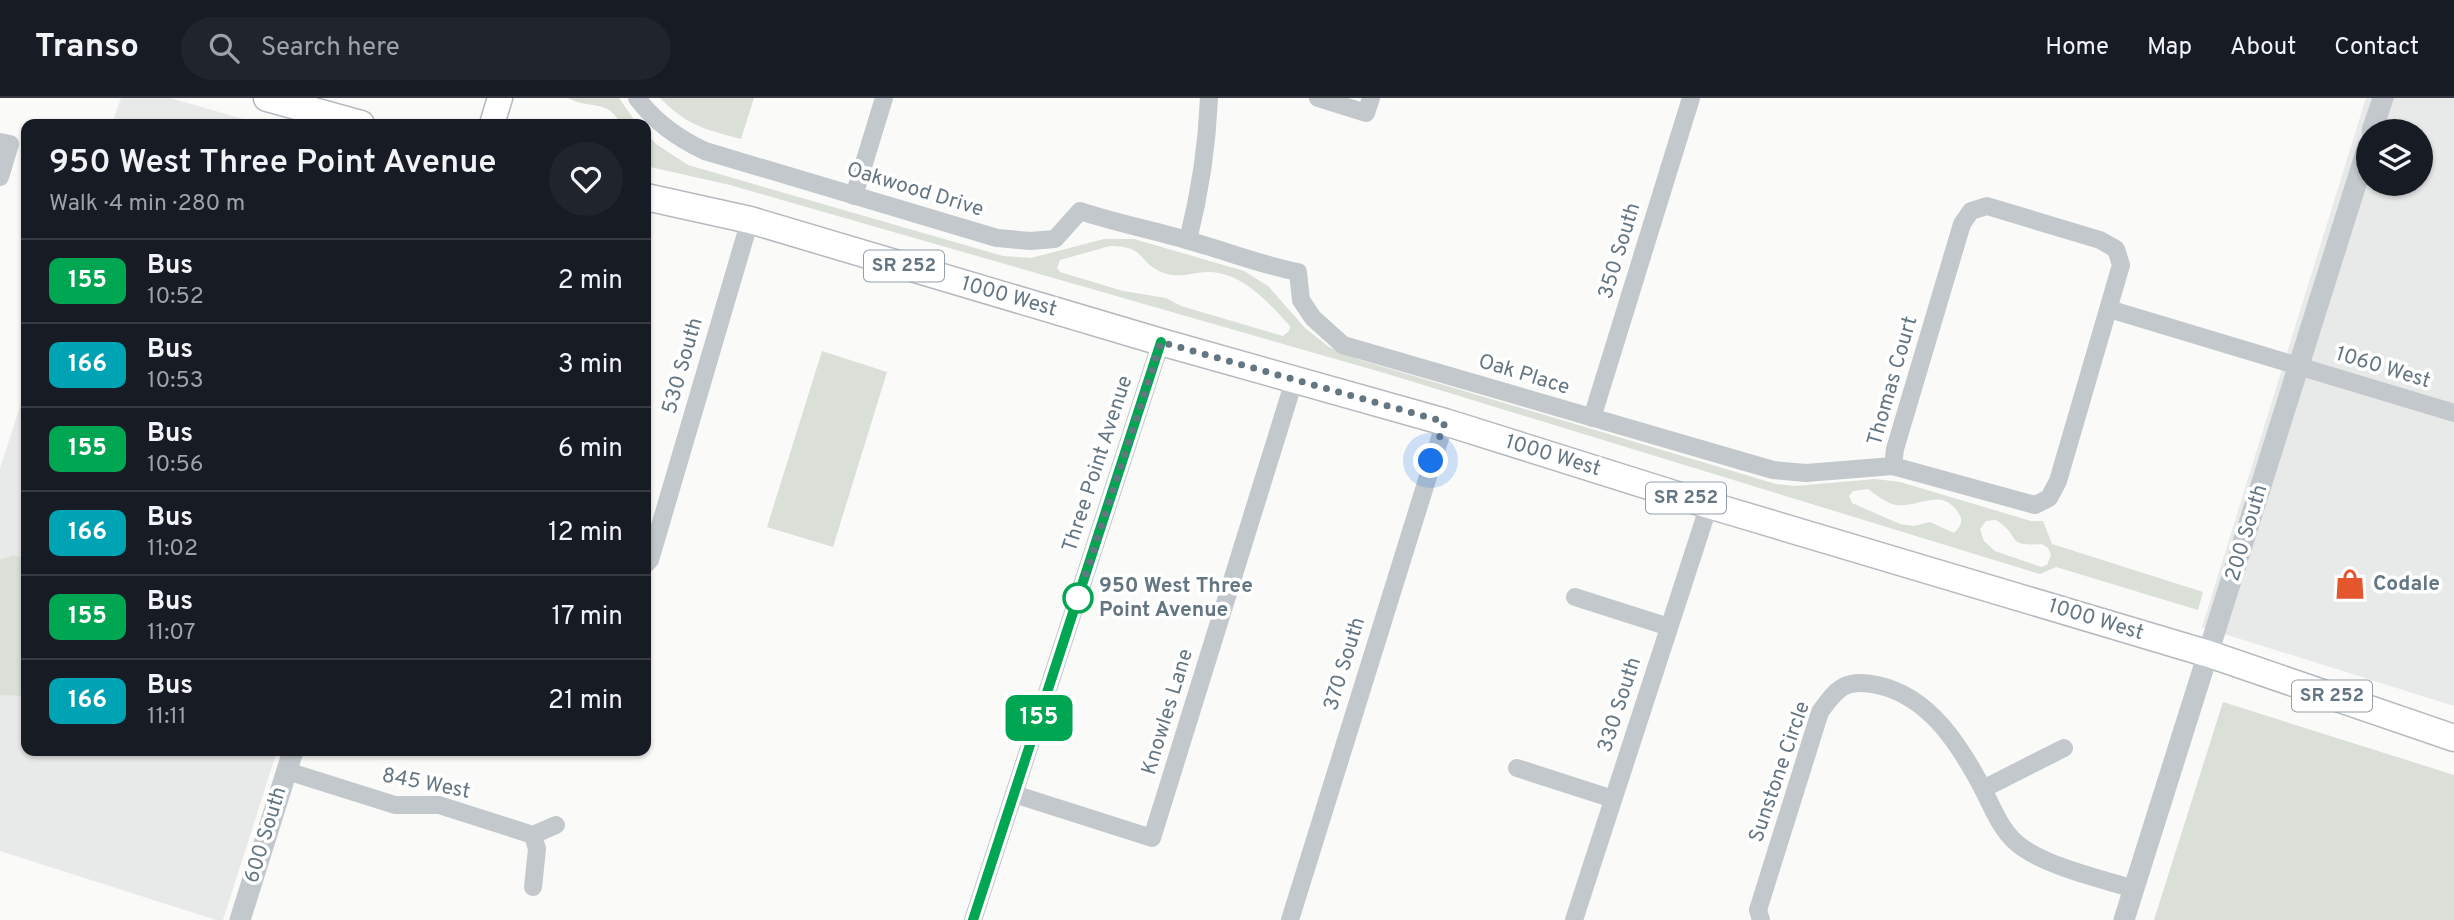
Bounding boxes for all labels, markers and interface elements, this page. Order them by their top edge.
search box [181,17,671,80]
text: Transo [35,27,139,69]
icon: search [205,29,243,67]
text: Search here [261,32,400,65]
text: Home [2045,33,2109,63]
text: Map [2147,33,2192,63]
text: About [2230,33,2296,63]
text: Contact [2334,33,2419,63]
map controls [2356,119,2433,196]
button: layers [2356,119,2433,196]
button: heart [549,142,623,216]
text: 950 West Three Point Avenue [49,143,496,185]
street label: Oakwood Drive [843,156,987,224]
text: Walk · 4 min · 280 m [49,190,245,219]
street label: 350 South [1593,200,1647,302]
text: Bus [147,250,193,283]
road number: SR 252 [864,250,944,282]
text: 2 min [558,265,623,298]
text: 155 [68,266,107,296]
street label: 1000 West [958,270,1060,324]
text: 10:52 [147,283,204,312]
street label: Thomas Court [1862,313,1924,449]
street label: 530 South [656,315,710,417]
text: Bus [147,334,193,367]
street label: 1060 West [2332,341,2434,395]
street label: Oak Place [1475,348,1573,402]
text: 3 min [558,349,623,382]
text: 166 [68,350,107,380]
text: 10:53 [147,367,204,396]
street label: Three Point Avenue [1057,372,1139,556]
text: Bus [147,418,193,451]
street label: 1000 West [1502,429,1604,483]
text: 6 min [558,433,623,466]
text: 155 [68,434,107,464]
your location [1413,443,1448,478]
text: 10:56 [147,451,204,480]
street label: 200 South [2220,481,2274,585]
road number: SR 252 [1646,482,1726,514]
text: Bus [147,502,193,535]
text: 12 min [548,517,623,550]
text: 166 [68,518,107,548]
text: 11:02 [147,535,198,564]
shop icon: Codale [2333,567,2367,601]
place label: Codale [2373,571,2440,598]
place label: 950 West Three Point Avenue [1099,573,1253,624]
marker: 950 West Three Point Avenue [1063,583,1093,613]
text: Bus [147,586,193,619]
street label: 1000 West [2045,593,2147,647]
text: 17 min [551,601,623,634]
text: 155 [68,602,107,632]
street label: 370 South [1318,614,1372,714]
text: 11:07 [147,619,195,648]
street label: Knowles Lane [1136,646,1200,778]
street label: 330 South [1592,654,1648,756]
text: Bus [147,670,193,703]
road number: SR 252 [2292,680,2372,712]
text: 21 min [548,685,623,718]
text: 166 [68,686,107,716]
line badge: 155 [999,695,1079,741]
street label: Sunstone Circle [1743,698,1817,846]
text: 11:11 [147,703,187,732]
text: 155 [1020,703,1058,733]
street label: 845 West [380,762,472,806]
street label: 600 South [239,784,293,886]

